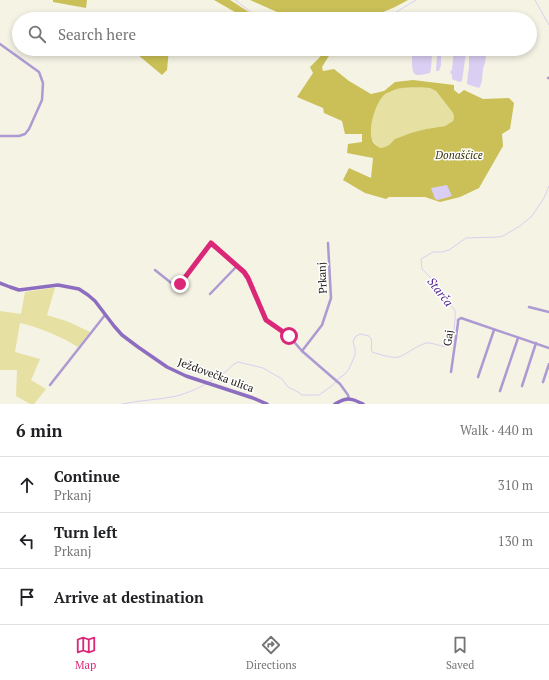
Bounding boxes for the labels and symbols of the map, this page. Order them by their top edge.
park label: Donaščice [434,148,483,162]
street label: Prkanj [314,262,330,294]
water label: Starča [424,274,456,309]
route end [171,275,189,293]
route start [280,327,298,345]
street label: Gaj [440,329,456,347]
street label: Ježdovečka ulica [176,355,256,395]

